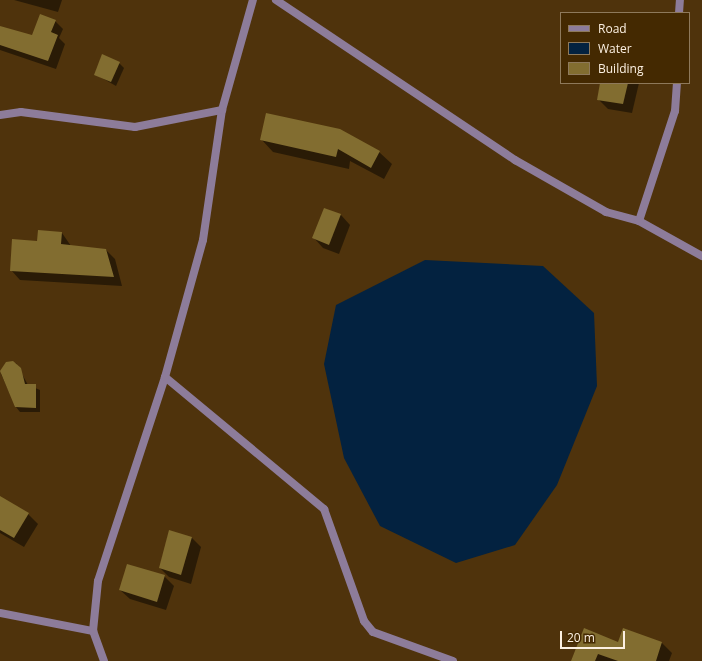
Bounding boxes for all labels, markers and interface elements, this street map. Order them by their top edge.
legend [560,12,690,84]
text: Road [598,20,627,37]
text: Water [598,40,632,57]
text: Building [598,60,643,77]
scale bar [562,623,627,649]
text: 20 m [567,629,595,646]

